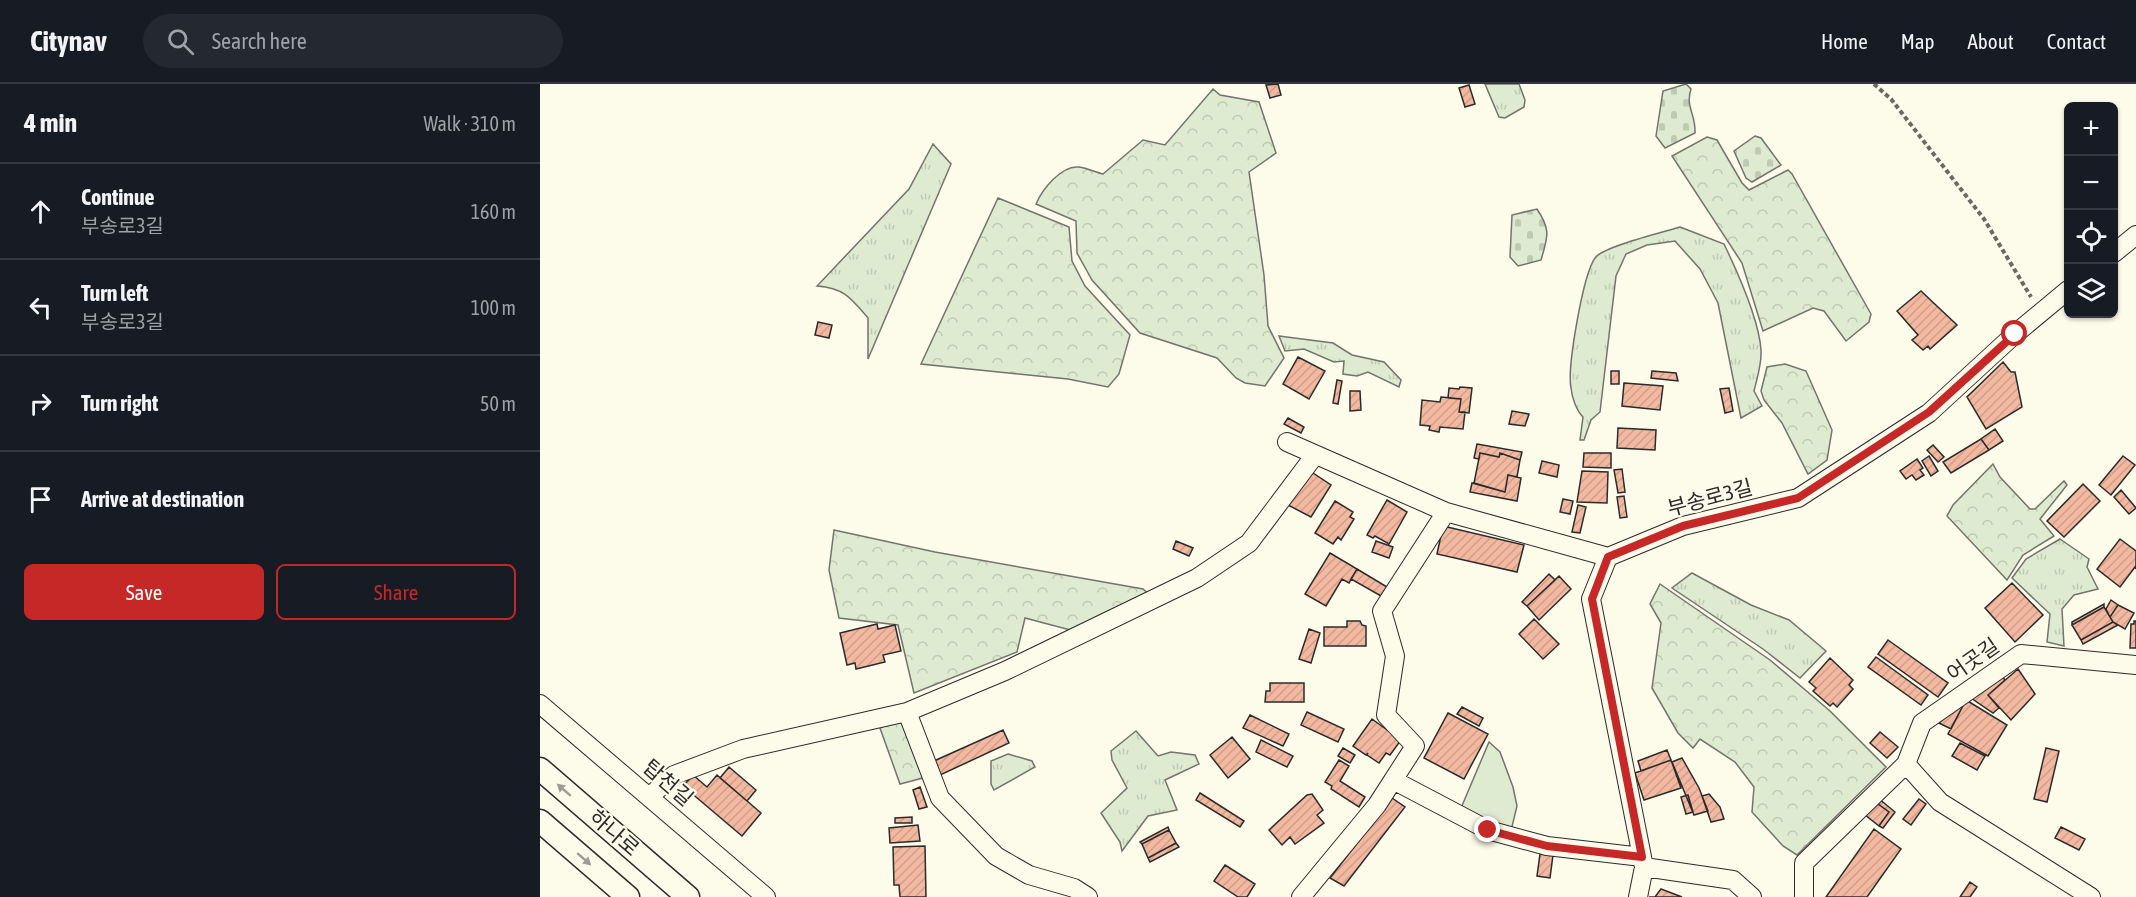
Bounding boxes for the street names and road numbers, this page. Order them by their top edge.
street label: 부송로3길 [1665,474,1755,520]
street label: 어곳길 [1942,633,2003,686]
street label: 탑천길 [639,754,698,810]
street label: 하나로 [585,804,644,860]

